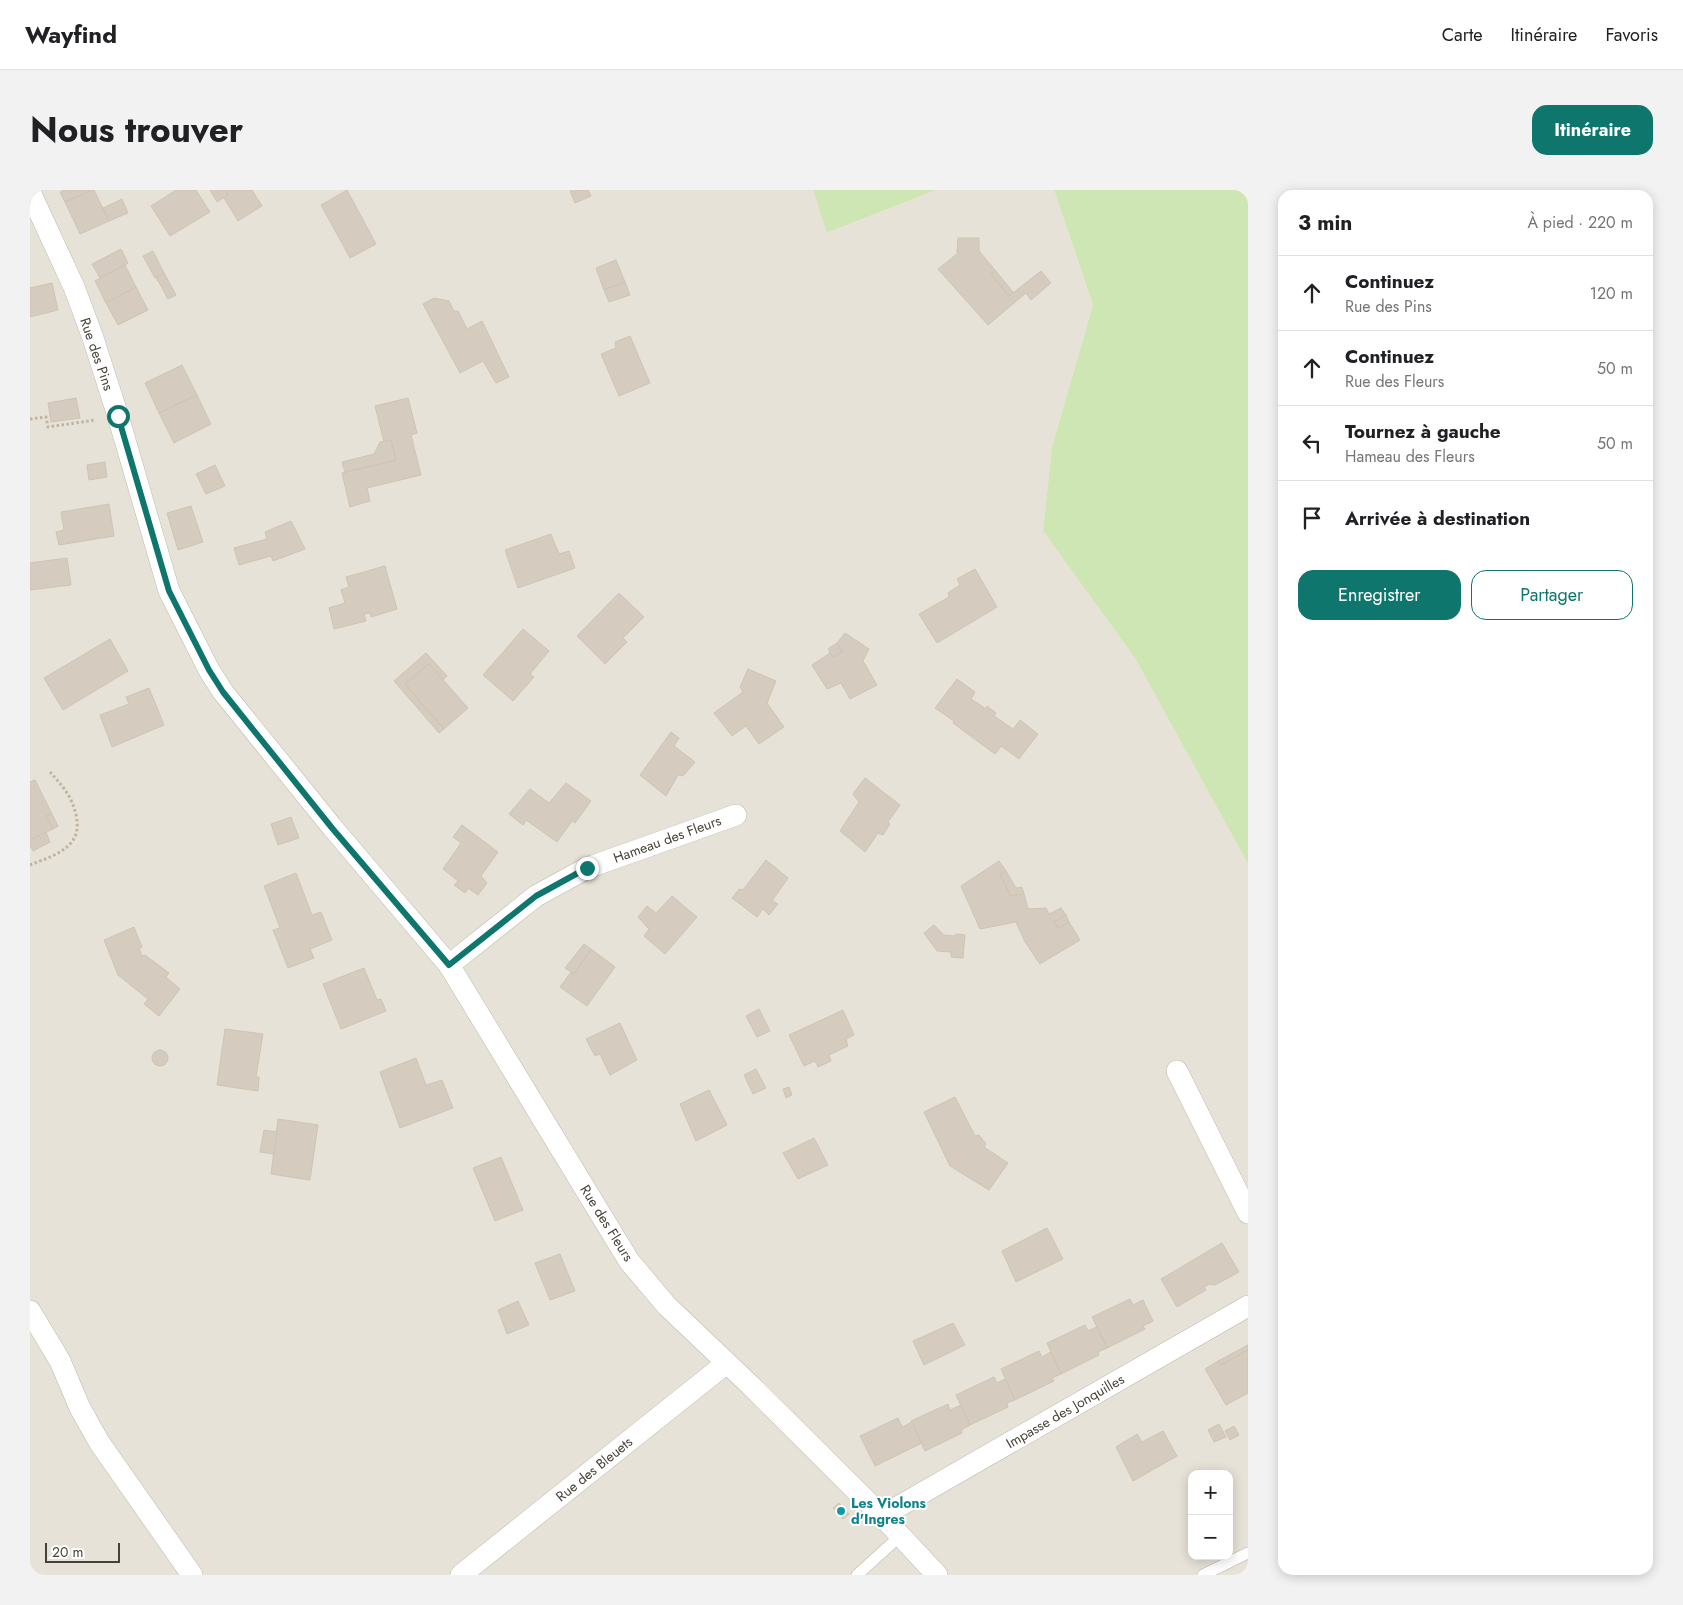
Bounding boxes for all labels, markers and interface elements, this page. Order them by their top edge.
text: Wayfind [25,17,117,52]
text: Carte [1442,22,1483,48]
text: Itinéraire [1511,22,1577,48]
text: Favoris [1605,22,1658,48]
text: Nous trouver [30,105,243,155]
button: Itinéraire [1532,105,1653,155]
text: 3 min [1298,208,1352,238]
text: À pied · 220 m [1528,211,1633,234]
text: Continuez [1345,268,1434,295]
icon: ahead [1298,279,1326,307]
text: 120 m [1590,282,1633,305]
text: Rue des Pins [1345,295,1432,318]
street label: Rue des Pins [75,315,119,393]
text: Continuez [1345,343,1434,370]
icon: ahead [1298,354,1326,382]
text: 50 m [1597,357,1633,380]
text: Rue des Fleurs [1345,370,1444,393]
route start [107,405,130,428]
text: Tournez à gauche [1345,418,1501,445]
icon: left [1298,429,1326,457]
text: 50 m [1597,432,1633,455]
text: Hameau des Fleurs [1345,445,1475,468]
icon: arrive [1298,504,1326,532]
text: Arrivée à destination [1345,505,1530,532]
button: Enregistrer [1298,570,1461,620]
button: Partager [1471,570,1633,620]
street label: Hameau des Fleurs [610,810,724,868]
route end [576,857,599,880]
street label: Rue des Fleurs [576,1181,639,1265]
street label: Impasse des Jonquilles [1002,1369,1128,1453]
street label: Rue des Bleuets [551,1432,637,1506]
map controls [1188,1470,1233,1560]
button: + [1188,1470,1233,1515]
place label: Les Violons d'Ingres [851,1493,927,1529]
marker: Les Violons d'Ingres [835,1505,847,1517]
button: − [1188,1515,1233,1560]
scale bar [45,1540,120,1563]
text: 20 m [52,1542,84,1562]

